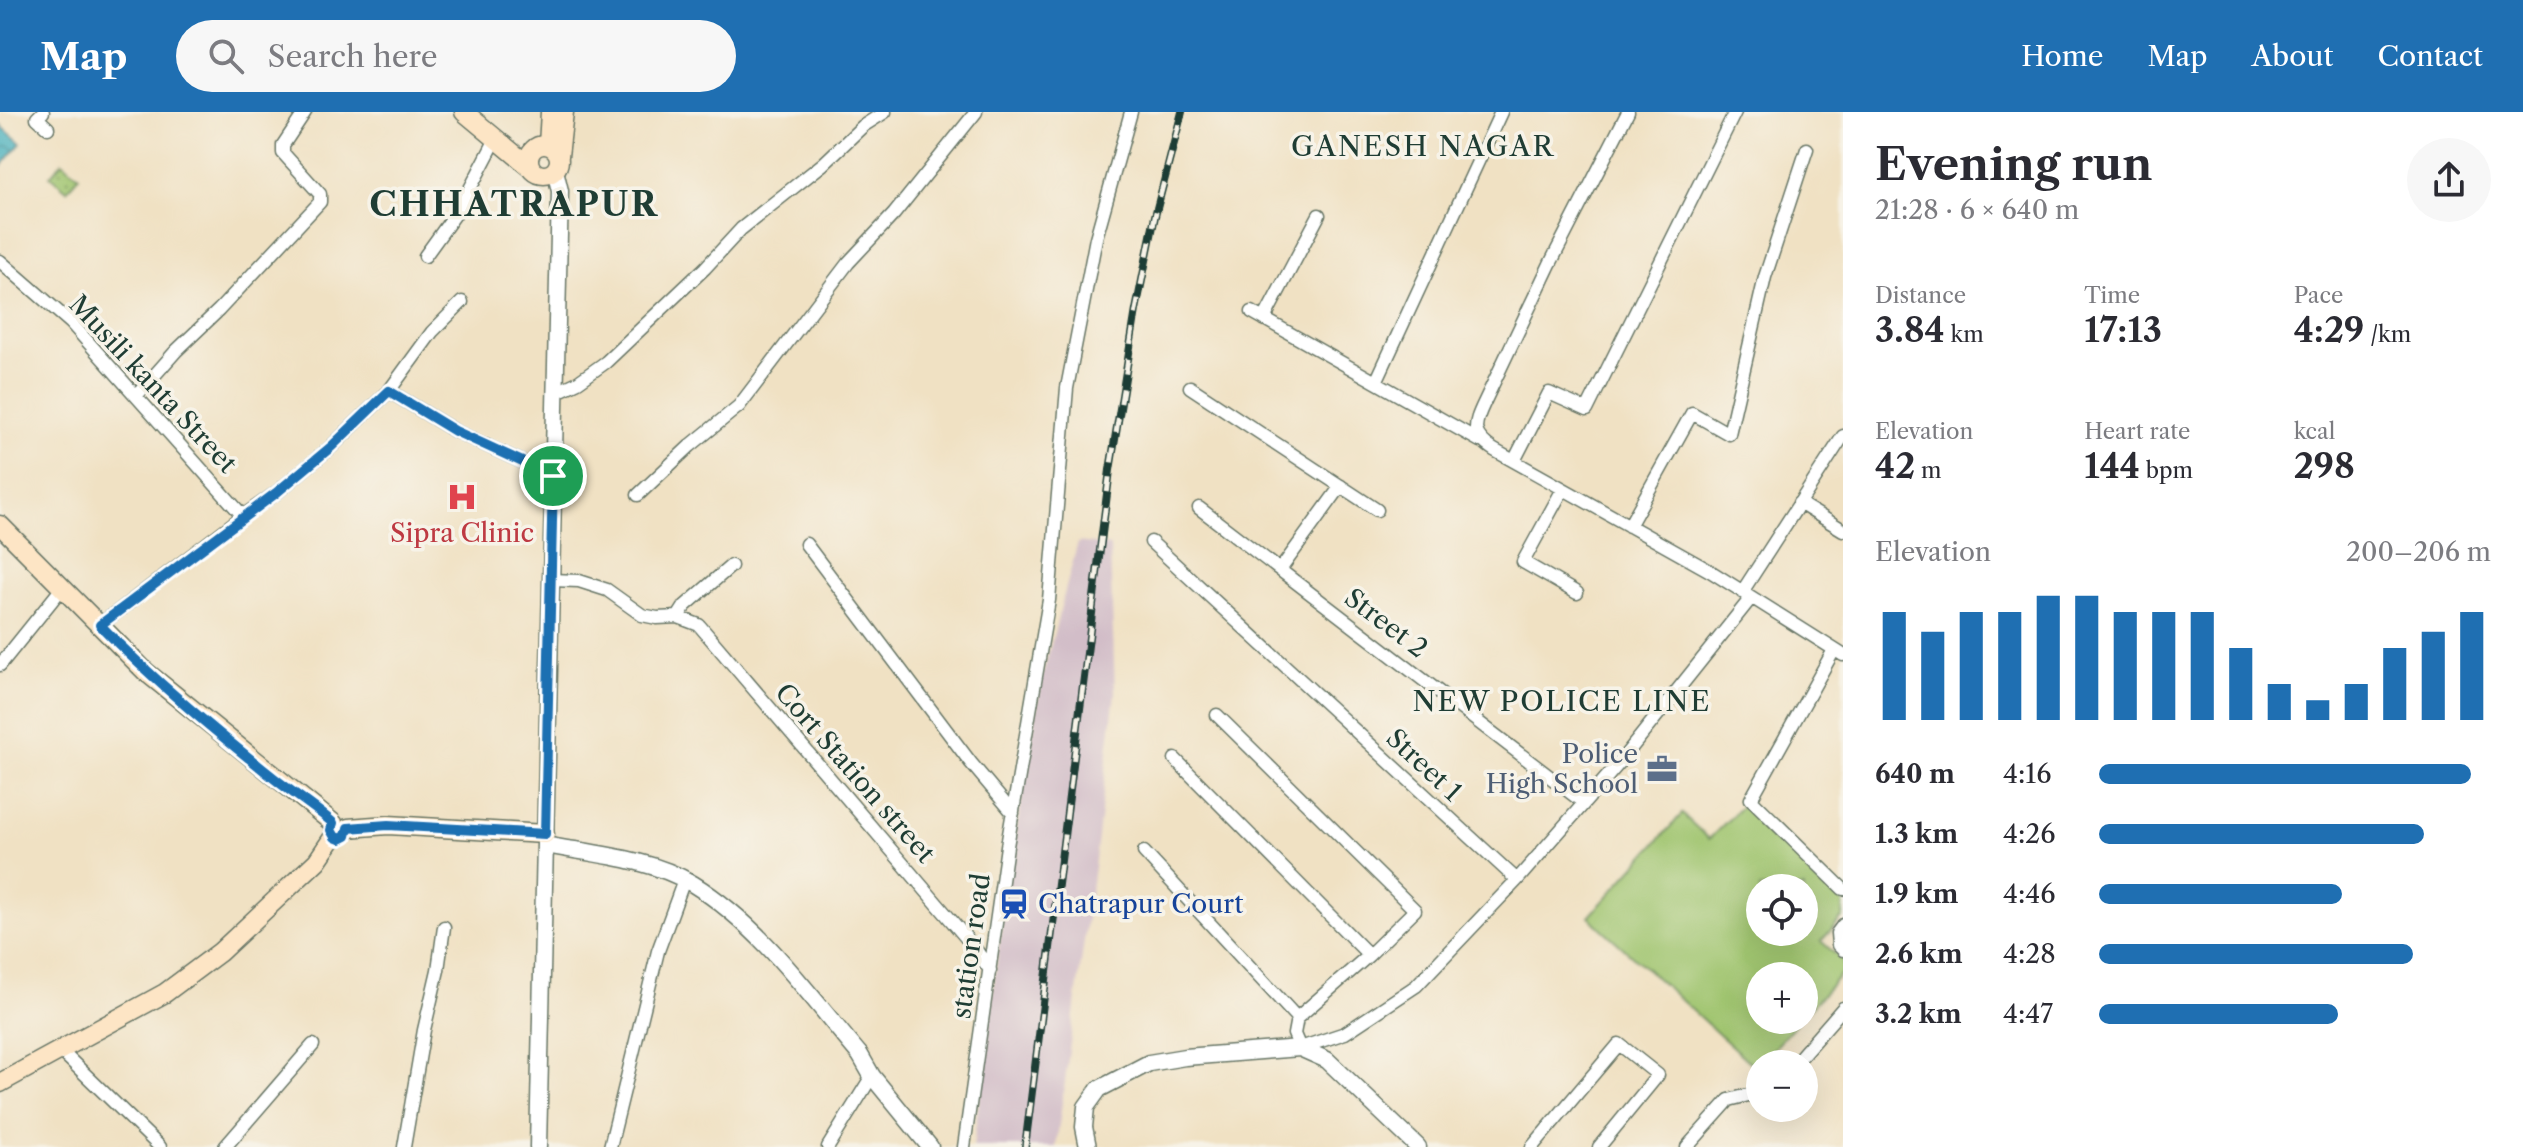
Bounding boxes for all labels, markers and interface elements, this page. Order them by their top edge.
search box [176,20,736,92]
text: Map [40,33,128,80]
icon: search [204,34,248,78]
text: Search here [268,38,438,75]
text: Home [2021,39,2103,73]
text: Map [2147,39,2207,73]
text: About [2251,39,2333,73]
text: Contact [2377,39,2483,73]
district label: GANESH NAGAR [1291,129,1555,163]
text: Evening run [1875,137,2152,191]
button: share [2407,138,2491,222]
district label: CHHATRAPUR [369,183,659,225]
text: 21:28 · 6 × 640 m [1875,194,2079,226]
text: Distance [1875,282,1966,309]
text: Time [2084,282,2140,309]
text: Pace [2294,282,2343,309]
street label: Musili kanta Street [62,288,244,480]
text: 3.84 [1875,309,1945,351]
text: 17:13 [2084,309,2162,351]
text: 4:29 [2294,309,2364,351]
text: km [1945,321,1984,348]
text: /km [2364,321,2411,348]
text: Elevation [1875,418,1973,445]
text: Heart rate [2084,418,2190,445]
text: kcal [2294,418,2335,445]
pin [519,442,587,510]
text: 42 [1875,445,1915,487]
text: 144 [2084,445,2140,487]
text: 298 [2294,445,2355,487]
icon: arrive [531,454,575,498]
text: m [1915,457,1942,484]
text: bpm [2140,457,2193,484]
hospital icon: Sipra Clinic [445,480,479,514]
place label: Sipra Clinic [390,517,534,549]
text: Elevation [1875,536,1991,568]
text: 200–206 m [2346,536,2491,568]
street label: Street 2 [1338,581,1434,665]
street label: Cort Station street [768,677,942,870]
district label: NEW POLICE LINE [1412,684,1712,718]
street label: Street 1 [1380,722,1468,808]
place label: Police High School [1486,738,1638,800]
office icon: Police High School [1645,752,1679,786]
text: 640 m [1875,758,1955,790]
text: 4:16 [2003,758,2051,790]
text: 1.3 km [1875,818,1958,850]
text: 4:26 [2003,818,2056,850]
street label: station road [945,871,997,1021]
map controls [1746,874,1818,1122]
button: locate [1746,874,1818,946]
text: 1.9 km [1875,878,1958,910]
text: 4:46 [2003,878,2056,910]
station icon: Chatrapur Court [997,887,1031,921]
place label: Chatrapur Court [1038,888,1244,920]
text: 2.6 km [1875,938,1963,970]
text: 4:28 [2003,938,2056,970]
button: + [1746,962,1818,1034]
text: 3.2 km [1875,998,1962,1030]
text: 4:47 [2003,998,2053,1030]
button: − [1746,1050,1818,1122]

